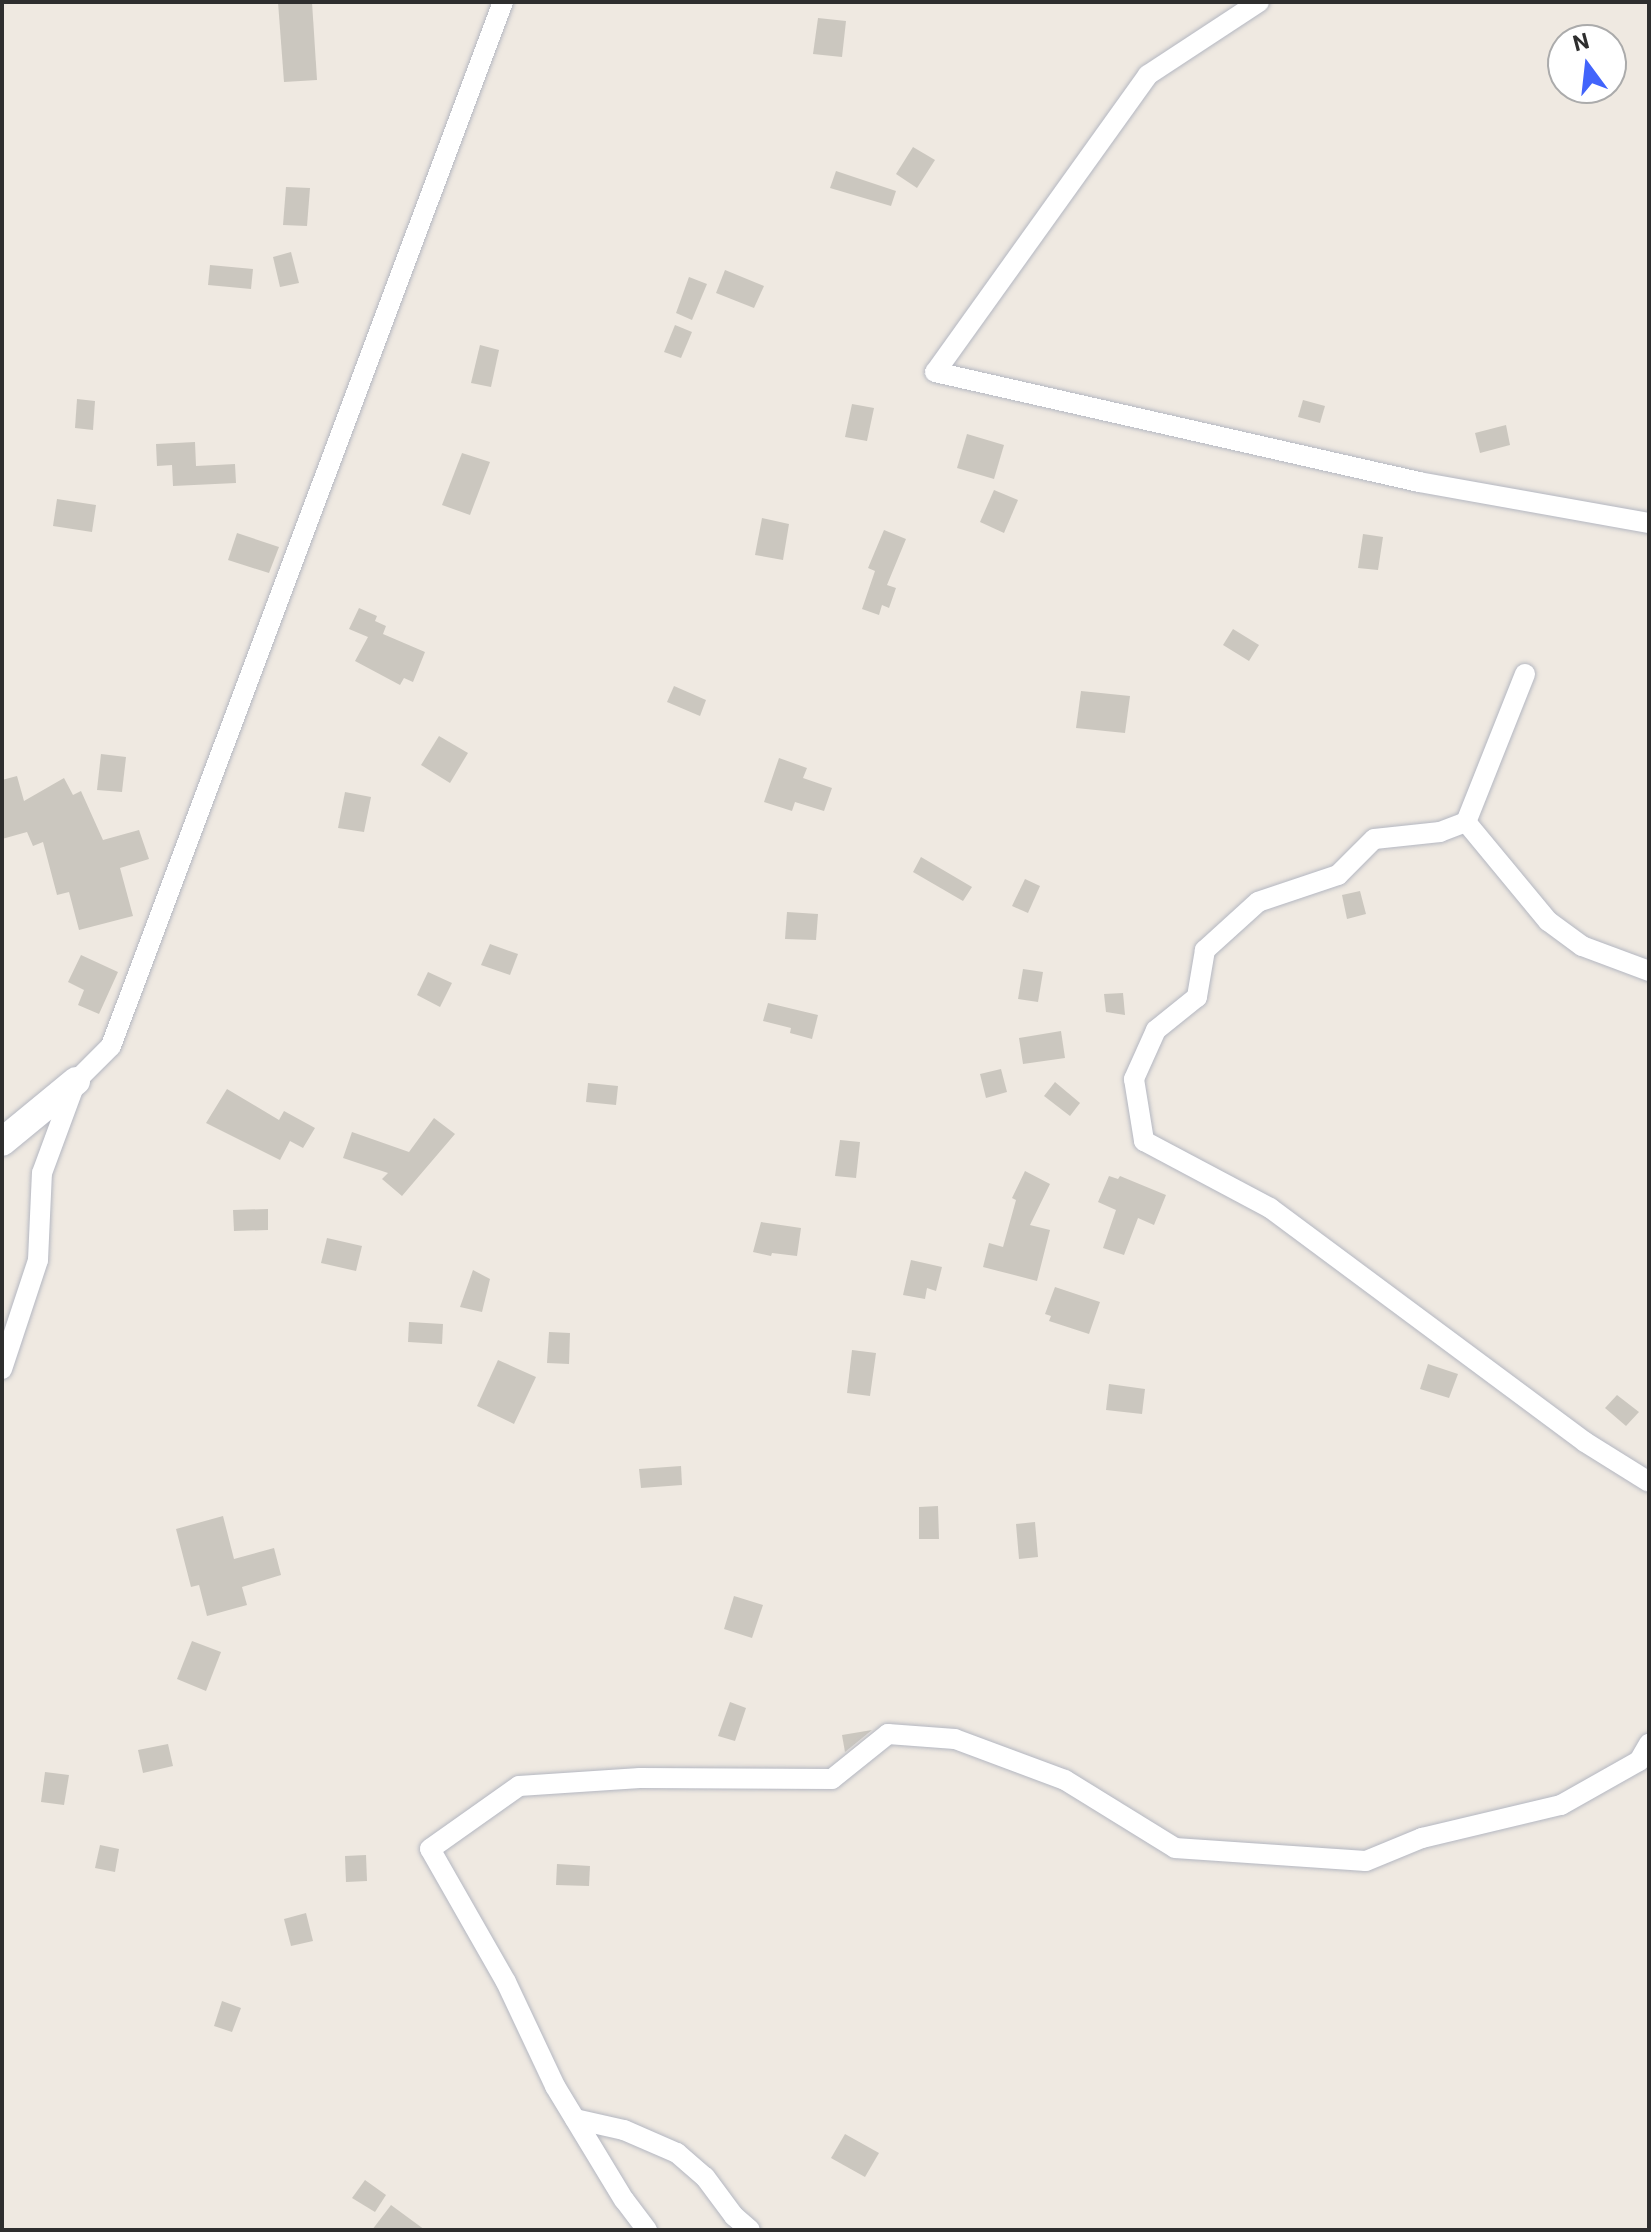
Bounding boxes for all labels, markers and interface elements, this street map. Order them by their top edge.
north arrow [1547,24,1627,104]
text: N [1570,28,1592,56]

